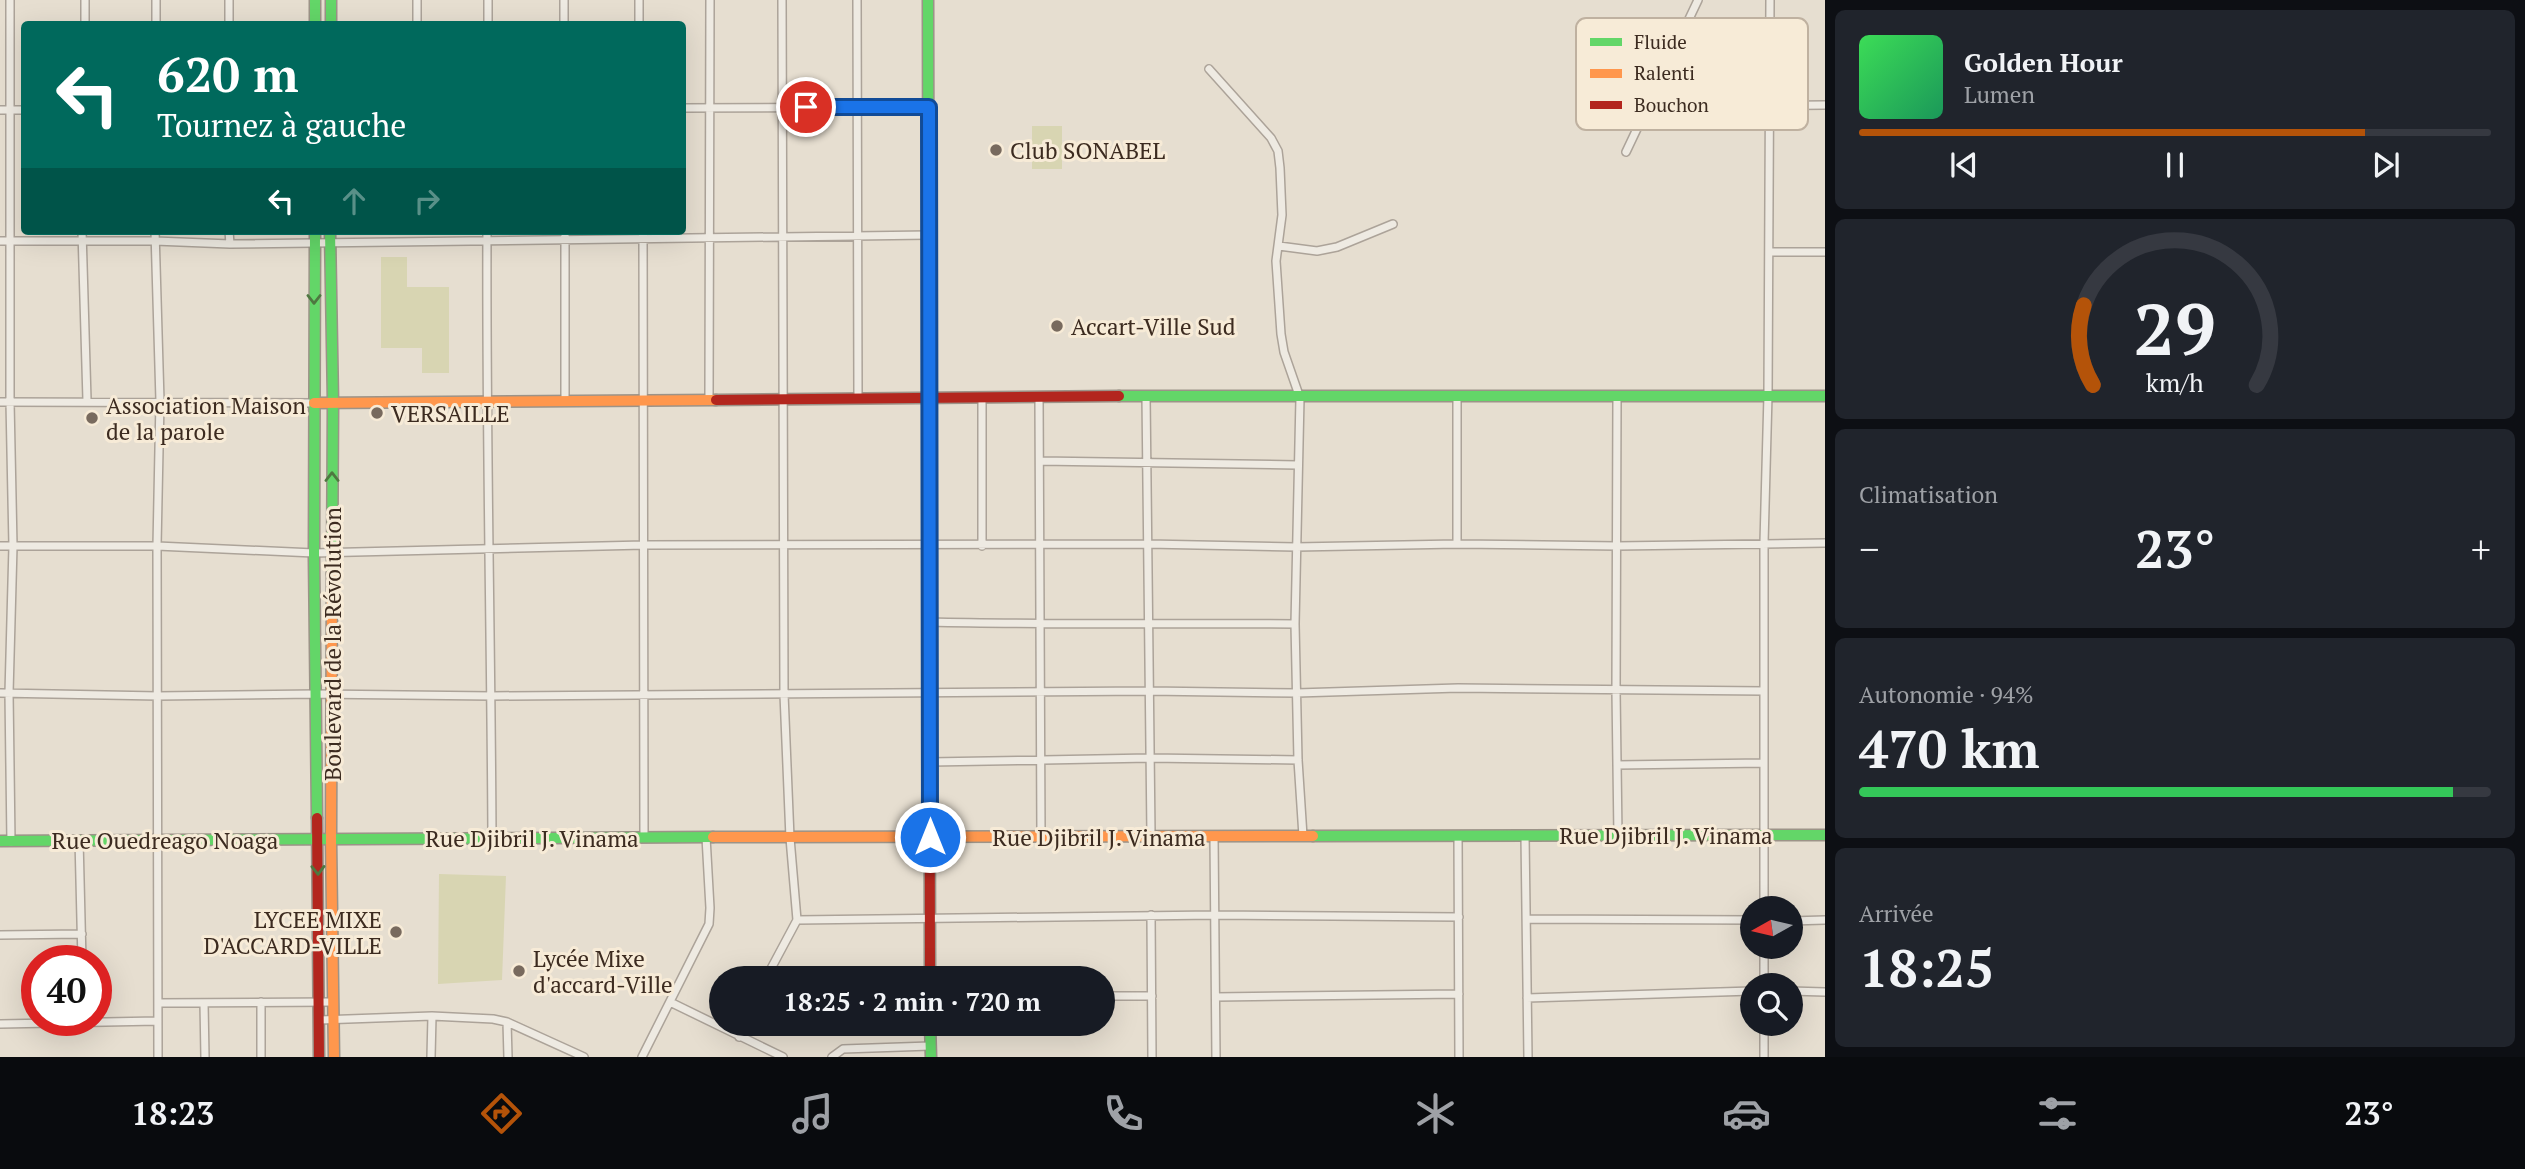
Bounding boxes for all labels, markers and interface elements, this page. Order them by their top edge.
legend [1576,18,1808,130]
text: Fluide [1634,29,1687,54]
text: 620 m [157,41,299,106]
text: Golden Hour [1964,45,2123,79]
icon: left [42,49,133,140]
text: Ralenti [1634,60,1695,85]
pin [776,77,836,137]
text: Lumen [1964,79,2035,110]
icon: arrive [787,88,825,126]
text: Bouchon [1634,92,1709,117]
text: Tournez à gauche [157,104,406,146]
place label: Club SONABEL [1010,135,1165,166]
marker: Club SONABEL [988,142,1004,158]
icon: previous [1945,146,1983,184]
icon: pause [2156,146,2194,184]
icon: next [2367,146,2405,184]
icon: left [262,182,300,220]
icon: ahead [335,182,373,220]
icon: right [408,182,446,220]
text: 29 [2134,280,2216,377]
one-way arrow [306,294,322,305]
place label: Accart-Ville Sud [1071,311,1236,342]
marker: Accart-Ville Sud [1049,318,1065,334]
text: km/h [2146,366,2204,399]
place label: Association Maison de la parole [106,390,306,447]
place label: VERSAILLE [391,398,510,429]
marker: VERSAILLE [369,405,385,421]
marker: Association Maison de la parole [84,410,100,426]
one-way arrow [324,471,340,482]
text: Climatisation [1859,479,1998,510]
street label: Boulevard de la Révolution [317,507,348,781]
text: 23° [2135,514,2215,583]
text: − [1859,524,1879,574]
text: + [2471,524,2491,574]
text: Autonomie · 94% [1859,679,2034,710]
text: 470 km [1859,714,2040,783]
position arrow [893,800,967,874]
street label: Rue Djibril J. Vinama [1559,820,1773,851]
street label: Rue Djibril J. Vinama [992,822,1206,853]
street label: Rue Djibril J. Vinama [425,823,639,854]
street label: Rue Ouedreago Noaga [52,825,279,856]
one-way arrow [310,865,326,875]
north arrow [1740,896,1802,959]
map controls [1740,896,1803,1036]
text: Arrivée [1859,898,1934,929]
place label: LYCEE MIXE D'ACCARD-VILLE [203,904,382,961]
marker: LYCEE MIXE D'ACCARD-VILLE [388,924,404,940]
text: 18:25 [1859,933,1994,1002]
place label: Lycée Mixe d'accard-Ville [533,943,673,1000]
speed limit sign: 40 [21,945,112,1036]
marker: Lycée Mixe d'accard-Ville [511,963,527,979]
button: search [1740,973,1803,1036]
text: 18:25 · 2 min · 720 m [783,984,1041,1018]
icon: directions [477,1089,526,1138]
icon: music [788,1089,837,1138]
icon: phone [1099,1089,1148,1138]
icon: climate [1411,1089,1460,1138]
icon: car [1722,1089,1771,1138]
icon: filters [2033,1089,2082,1138]
text: 18:23 [131,1092,214,1134]
text: 23° [2344,1092,2394,1134]

